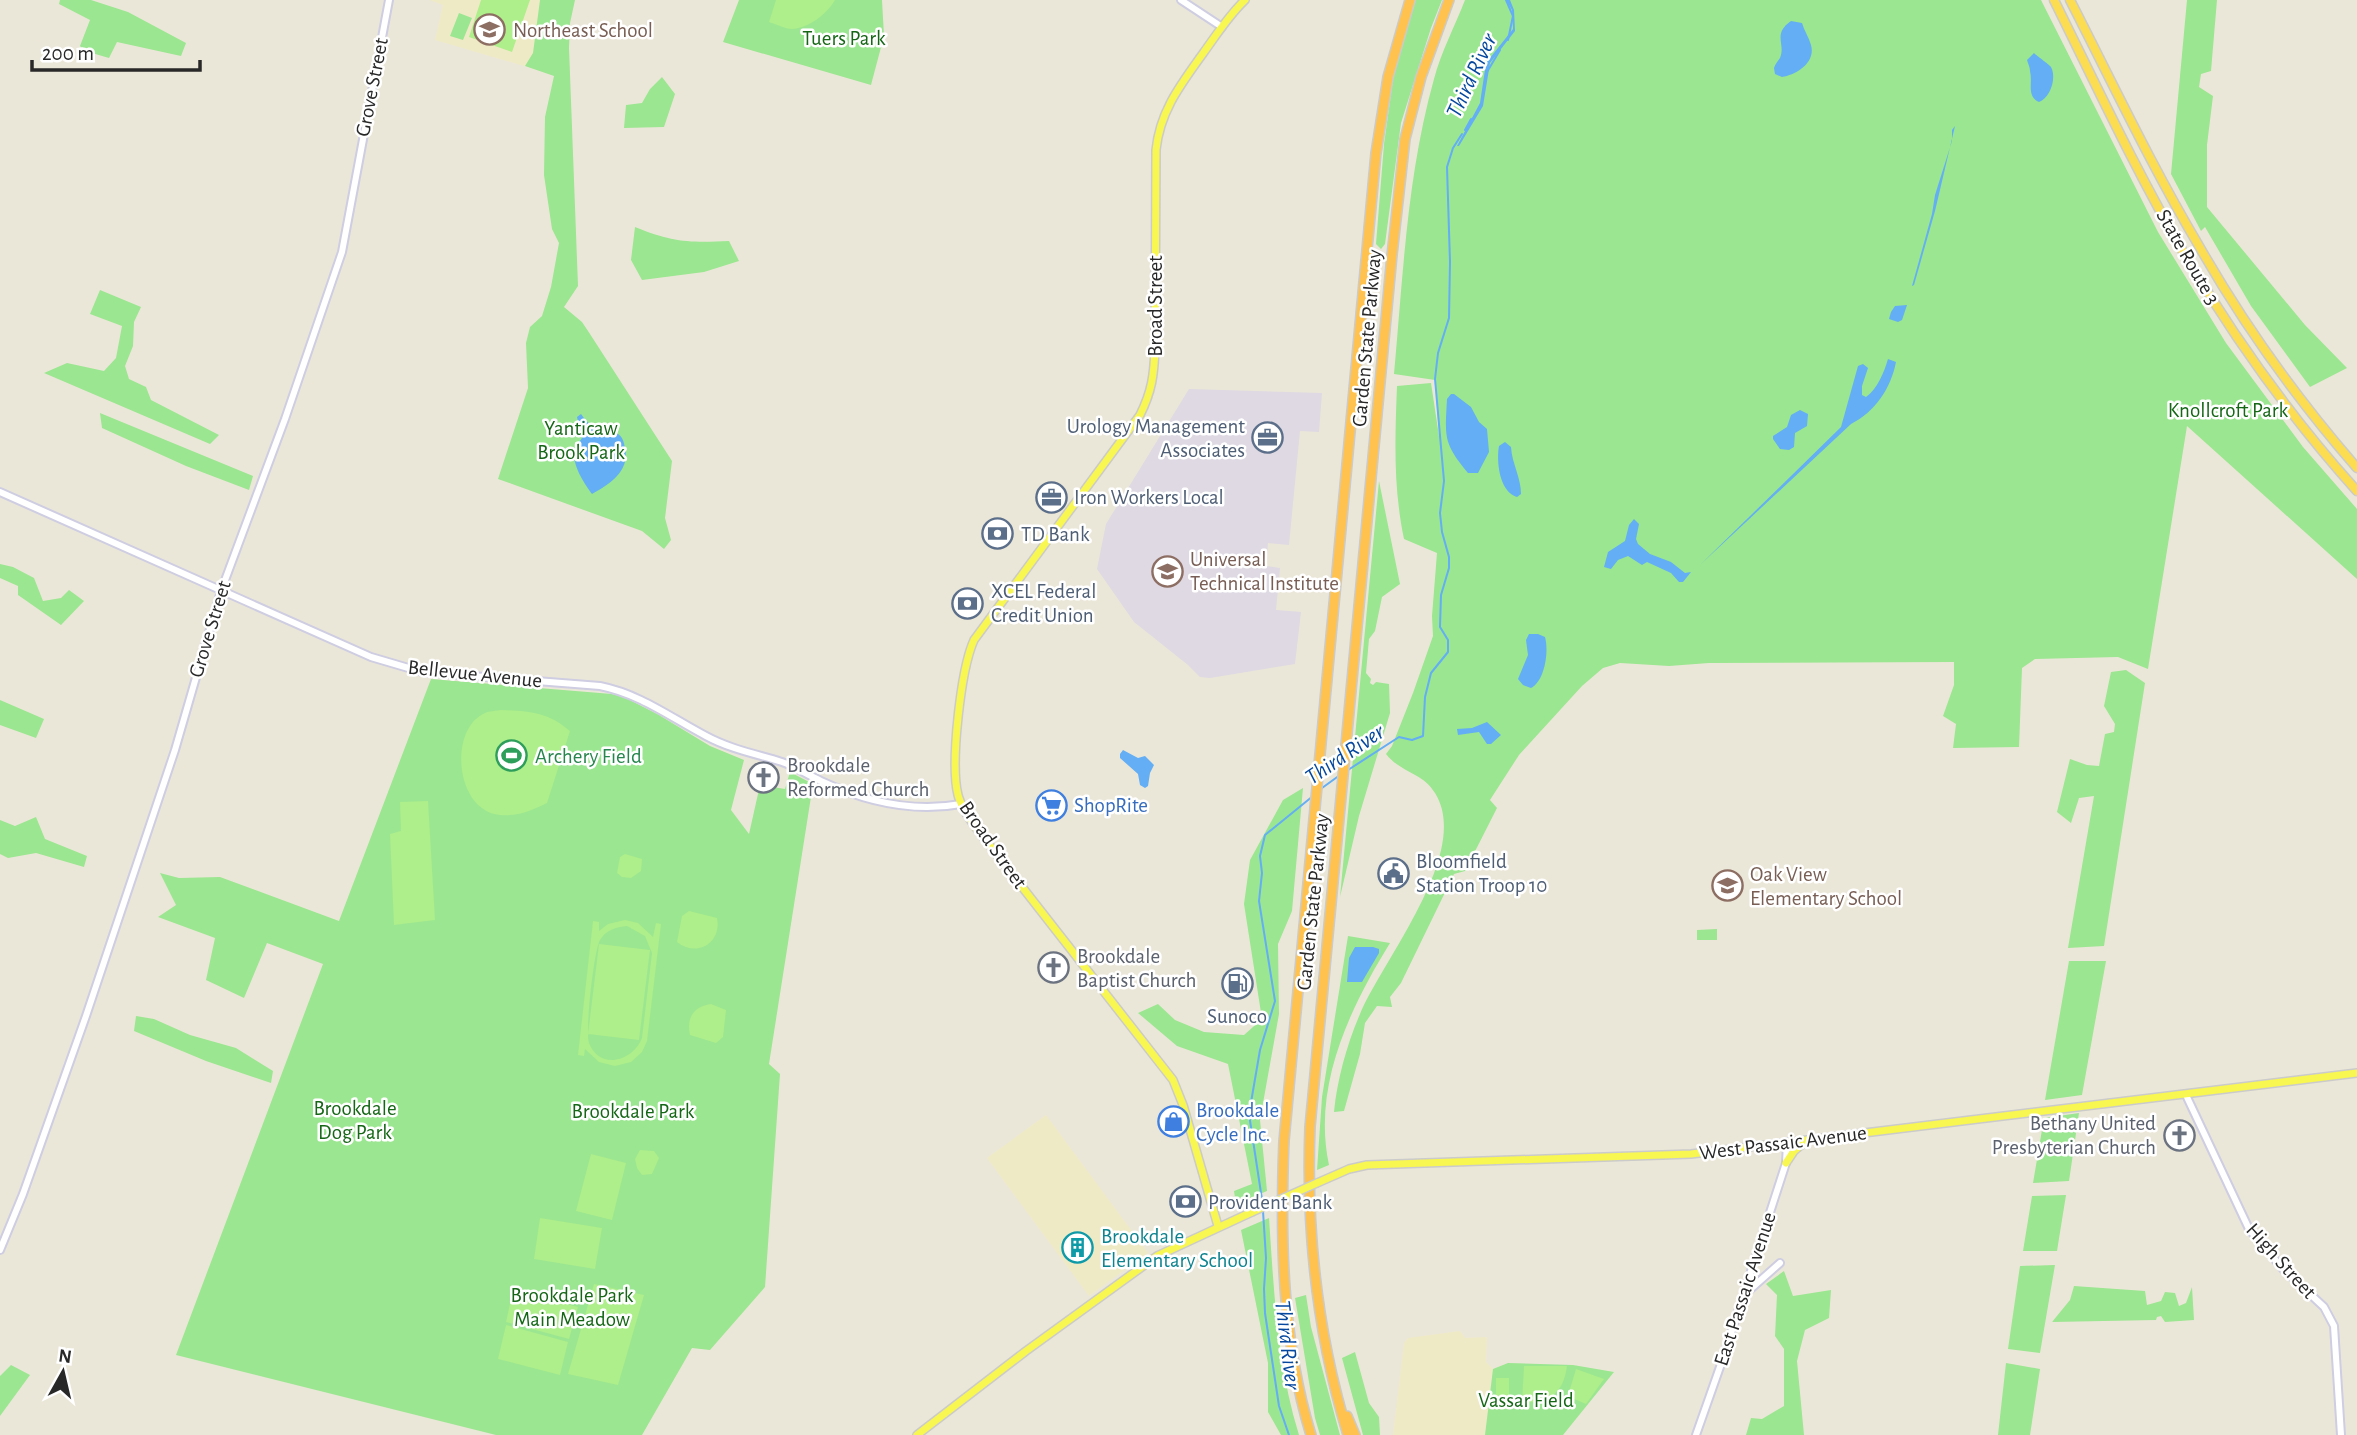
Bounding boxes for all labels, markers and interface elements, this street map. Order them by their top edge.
school or university icon: Northeast School [473,13,507,47]
place label: Northeast School [513,20,653,41]
scale bar [32,28,200,72]
park label: Tuers Park [802,28,886,49]
water label: Third River [1443,30,1502,122]
street label: Grove Street [352,36,392,138]
text: 200 m [42,43,94,64]
street label: State Route 3 [2152,206,2224,308]
street label: Garden State Parkway [1349,248,1385,427]
street label: Broad Street [1145,255,1166,357]
park label: Knollcroft Park [2168,400,2289,421]
place label: Urology Management Associates [1067,416,1245,461]
park label: Yanticaw Brook Park [537,418,625,463]
office icon: Urology Management Associates [1251,421,1285,455]
office icon: Iron Workers Local [1034,480,1068,514]
place label: Iron Workers Local [1074,487,1224,508]
bank icon: TD Bank [981,517,1015,551]
place label: TD Bank [1021,524,1090,545]
place label: Universal Technical Institute [1190,549,1339,594]
school or university icon: Universal Technical Institute [1150,554,1184,588]
street label: Grove Street [185,578,235,680]
place label: XCEL Federal Credit Union [991,581,1096,626]
bank icon: XCEL Federal Credit Union [951,586,985,620]
street label: Bellevue Avenue [407,657,543,691]
water label: Third River [1301,720,1389,790]
sports icon: Archery Field [495,739,529,773]
place label: Archery Field [535,746,642,767]
place label: Brookdale Reformed Church [787,755,929,800]
church icon: Brookdale Reformed Church [747,760,781,794]
supermarket icon: ShopRite [1034,788,1068,822]
place label: ShopRite [1074,795,1148,816]
street label: Broad Street [955,797,1031,893]
street label: Garden State Parkway [1293,812,1333,992]
place label: Bloomfield Station Troop 10 [1416,851,1547,896]
public building icon: Bloomfield Station Troop 10 [1376,856,1410,890]
place label: Oak View Elementary School [1750,864,1902,909]
school or university icon: Oak View Elementary School [1710,869,1744,903]
place label: Brookdale Baptist Church [1077,946,1197,991]
church icon: Brookdale Baptist Church [1037,951,1071,985]
fuel station icon: Sunoco [1220,967,1254,1001]
place label: Sunoco [1207,1006,1267,1027]
park label: Brookdale Dog Park [313,1098,397,1143]
place label: Brookdale Cycle Inc. [1196,1100,1279,1145]
park label: Brookdale Park [572,1101,695,1122]
shop icon: Brookdale Cycle Inc. [1156,1105,1190,1139]
place label: Bethany United Presbyterian Church [1992,1113,2156,1158]
church icon: Bethany United Presbyterian Church [2162,1118,2196,1152]
street label: West Passaic Avenue [1698,1122,1868,1164]
bank icon: Provident Bank [1168,1185,1202,1219]
place label: Provident Bank [1208,1192,1333,1213]
street label: East Passaic Avenue [1710,1209,1780,1369]
street label: High Street [2242,1219,2320,1303]
place label: Brookdale Elementary School [1101,1226,1253,1271]
building icon: Brookdale Elementary School [1061,1231,1095,1265]
park label: Brookdale Park Main Meadow [511,1285,634,1330]
water label: Third River [1270,1299,1304,1391]
north arrow [28,1337,98,1407]
text: N [57,1346,73,1367]
park label: Vassar Field [1478,1390,1574,1411]

